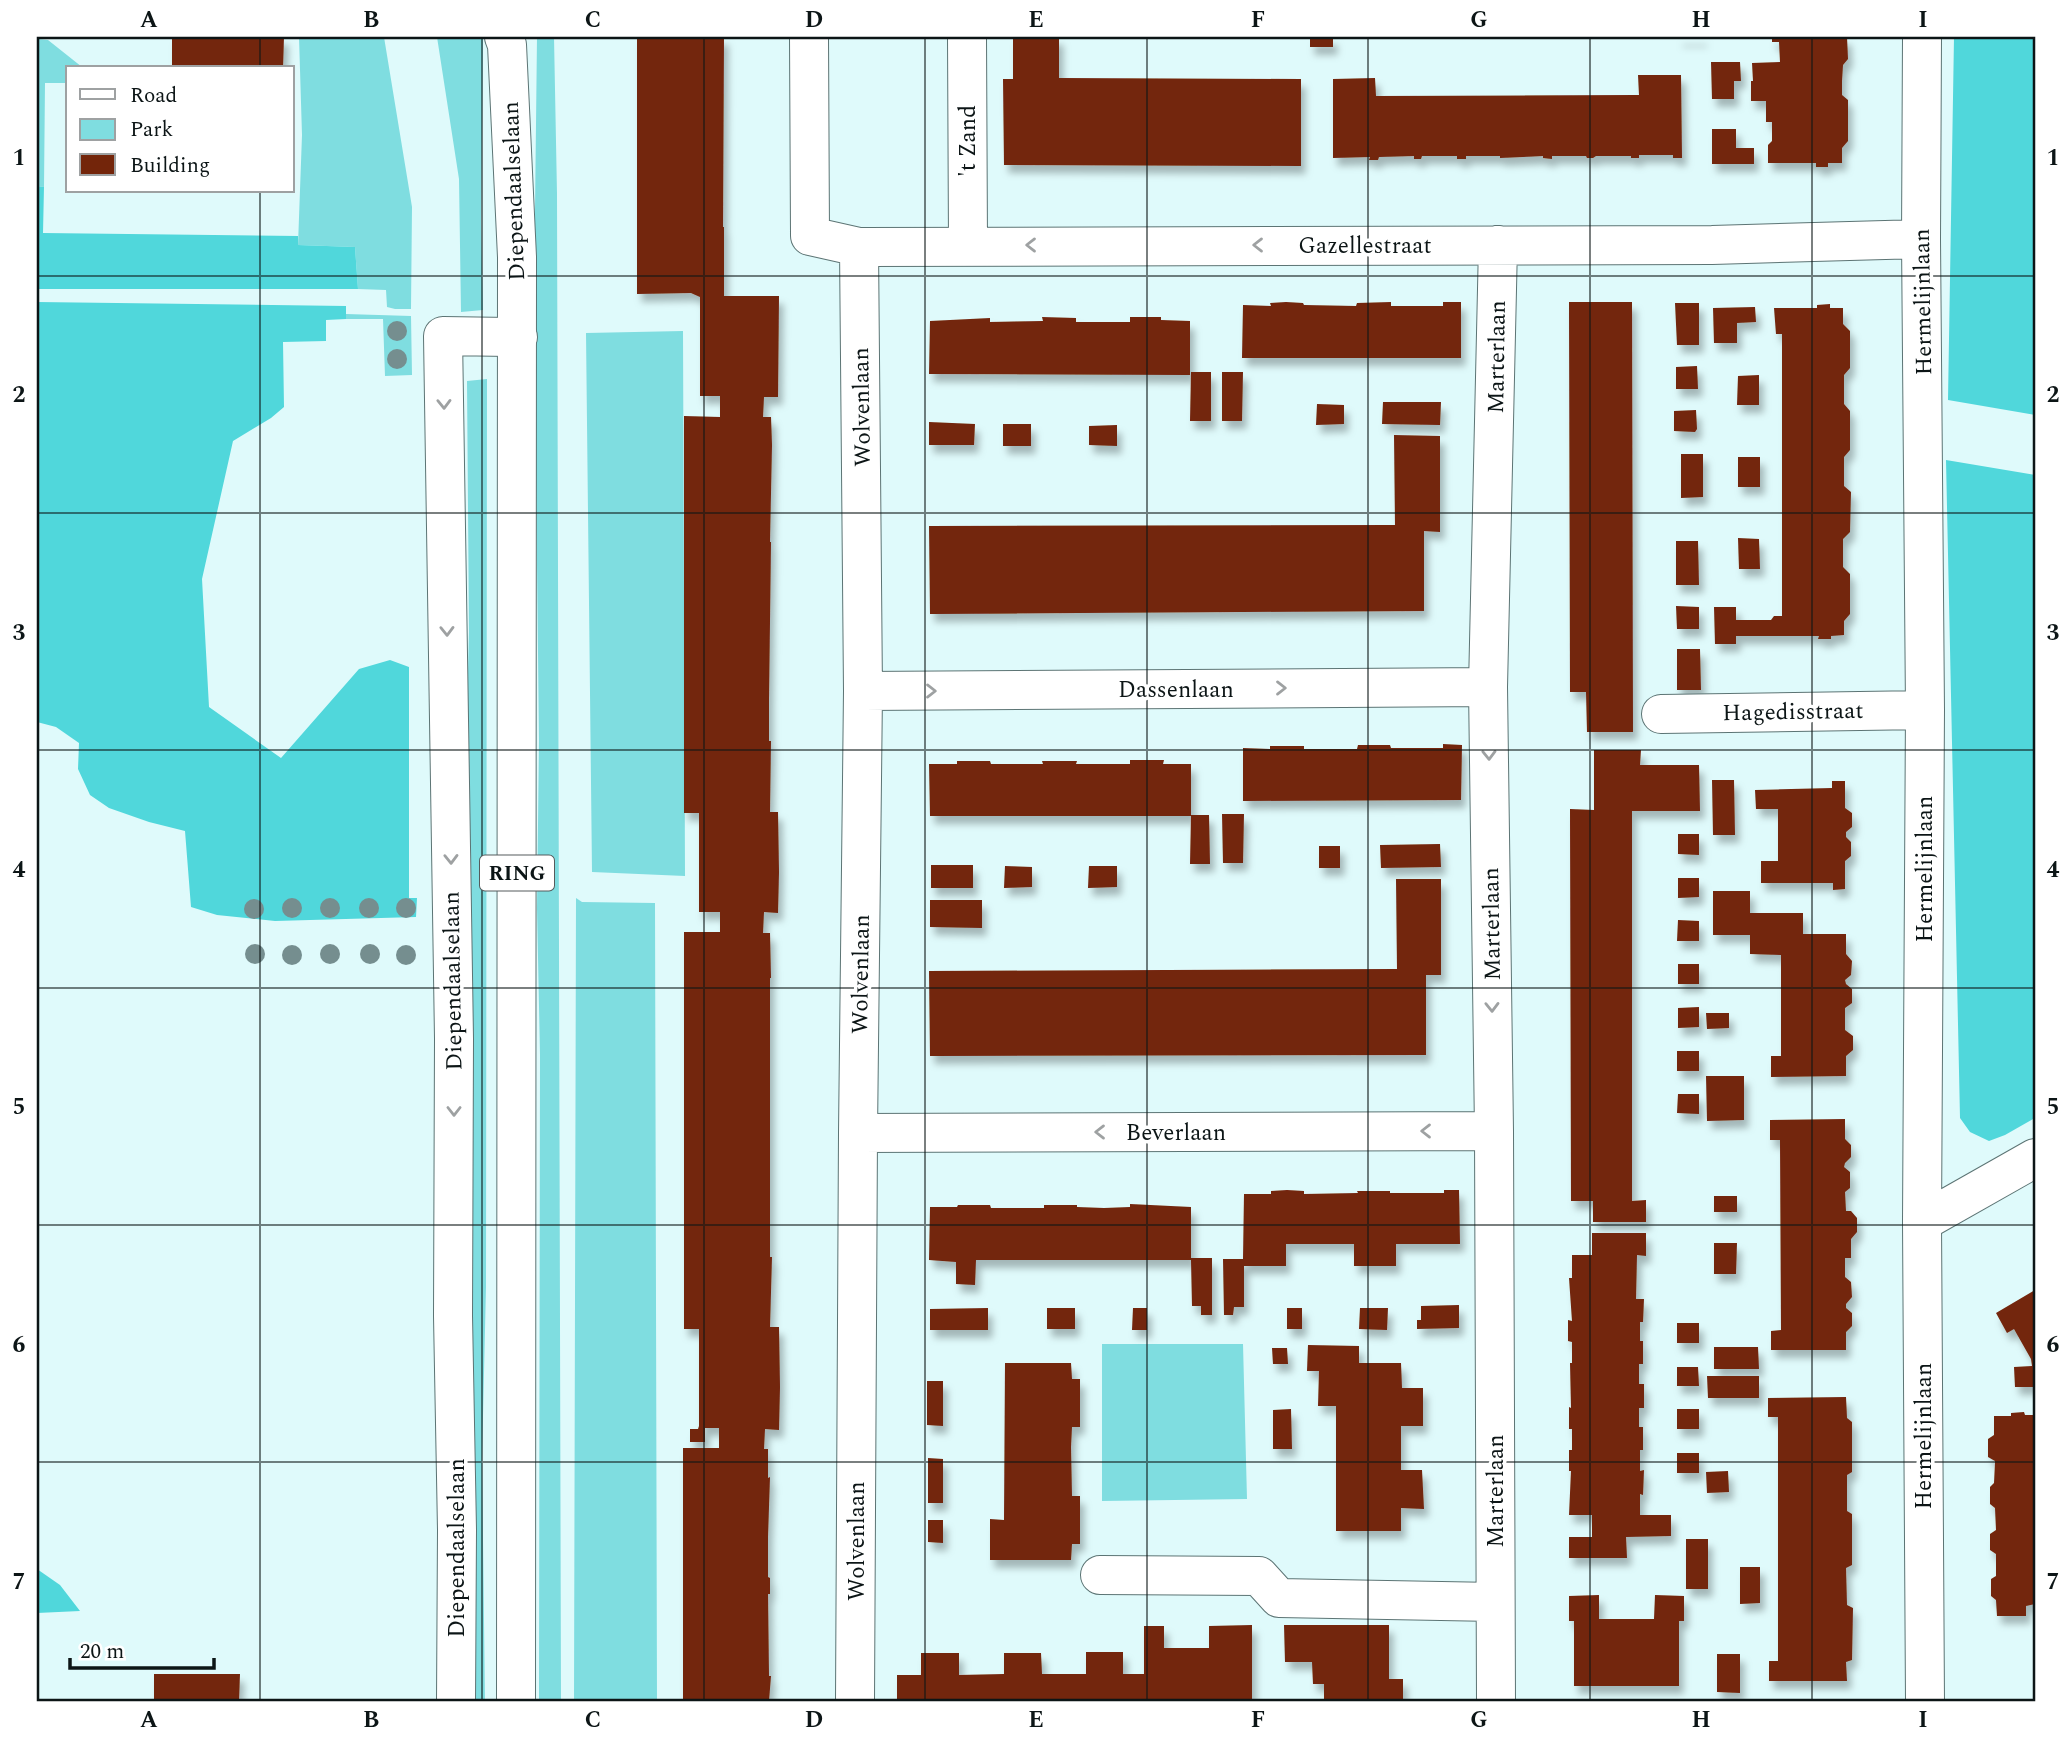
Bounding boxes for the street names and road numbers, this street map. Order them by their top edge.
street label: Diependaalselaan [494,101,535,281]
street label: 't Zand [951,105,986,177]
street label: Hermelijnlaan [1905,228,1942,376]
street label: Gazellestraat [1298,229,1432,264]
street label: Marterlaan [1479,300,1516,414]
street label: Wolvenlaan [844,347,881,467]
street label: Dassenlaan [1118,673,1234,708]
street label: Hagedisstraat [1722,694,1864,731]
street label: Hermelijnlaan [1908,795,1943,943]
road number: RING [480,856,554,890]
street label: Marterlaan [1474,867,1511,981]
street label: Diependaalselaan [434,891,473,1071]
street label: Wolvenlaan [843,914,880,1034]
street label: Beverlaan [1126,1116,1226,1151]
street label: Hermelijnlaan [1907,1362,1942,1510]
street label: Marterlaan [1479,1434,1514,1548]
street label: Diependaalselaan [440,1458,475,1638]
street label: Wolvenlaan [840,1481,875,1601]

